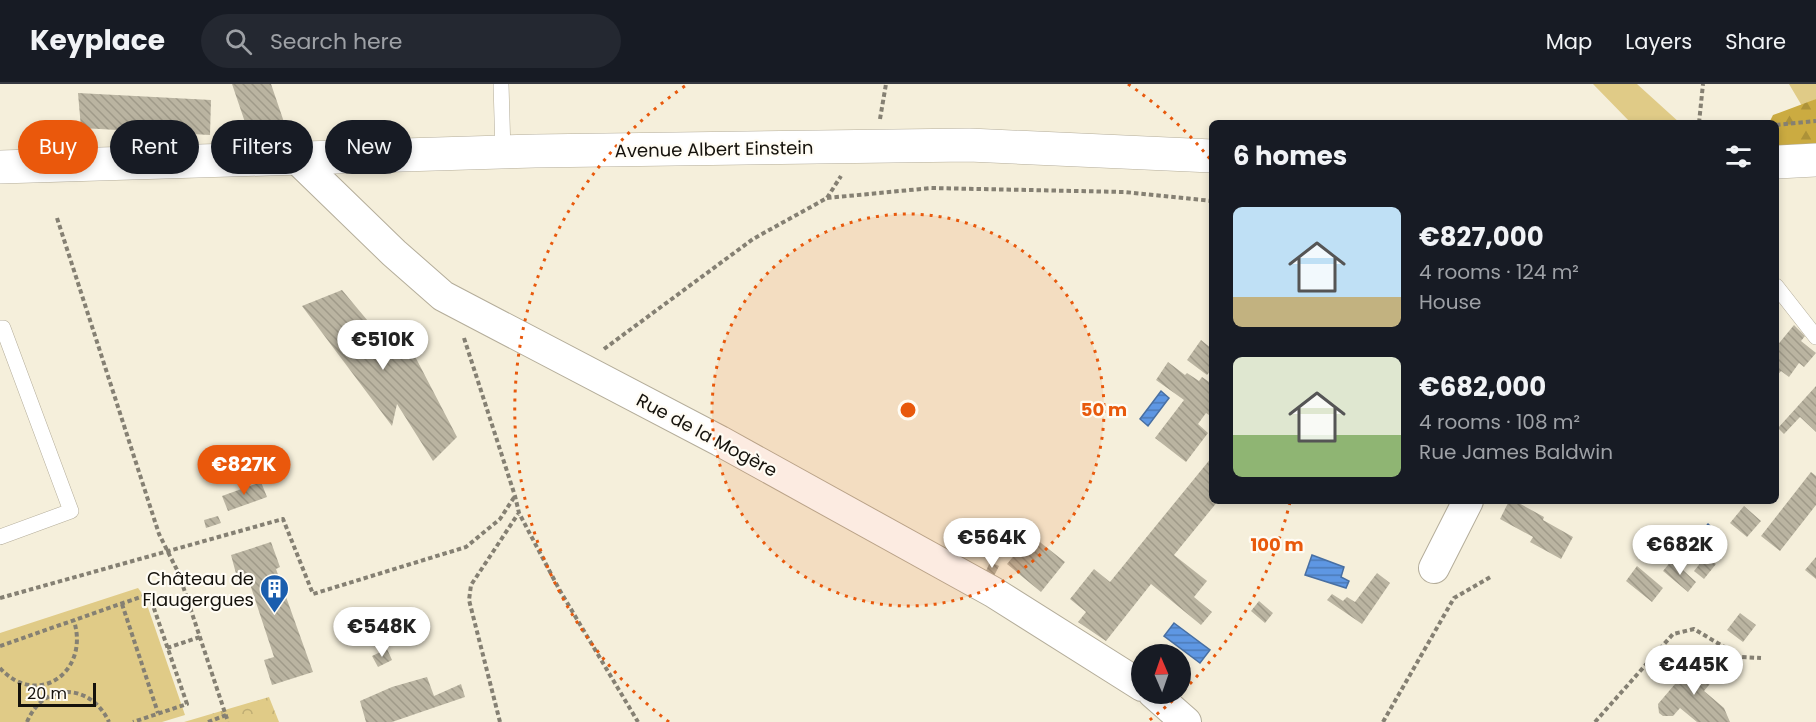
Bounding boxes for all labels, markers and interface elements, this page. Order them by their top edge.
search box [201,14,621,68]
text: Keyplace [30,21,165,60]
icon: search [222,25,255,58]
text: Search here [270,26,402,57]
text: Map [1546,27,1592,56]
text: Layers [1625,27,1692,56]
text: Share [1725,27,1786,56]
chip: Buy [18,120,98,174]
chip: Rent [110,120,199,174]
chip: Filters [211,120,313,174]
chip: New [325,120,412,174]
street label: Avenue Albert Einstein [615,135,813,163]
text: 6 homes [1233,138,1347,174]
icon: filters [1722,140,1755,173]
text: €827,000 [1419,219,1544,255]
icon: home [1281,231,1353,303]
text: 4 rooms · 124 m² [1419,258,1579,286]
text: House [1419,288,1481,316]
pin: €510K [341,320,425,371]
text: €510K [351,325,415,353]
text: €682,000 [1419,369,1546,405]
icon: home [1281,381,1353,453]
street label: Rue de la Mogère [632,387,782,483]
text: 50 m [1081,397,1127,422]
centre of rings [898,400,918,420]
text: 4 rooms · 108 m² [1419,408,1580,436]
text: Rue James Baldwin [1419,438,1613,466]
pin: €827K [202,445,286,496]
text: €827K [212,450,276,478]
pin: €564K [950,518,1034,569]
text: €564K [957,523,1027,551]
pin: €682K [1638,525,1722,576]
text: €682K [1647,530,1713,558]
text: 100 m [1250,532,1304,557]
place label: Château de Flaugergues [143,566,254,612]
building icon: Château de Flaugergues [259,572,291,614]
pin: €548K [340,607,424,658]
text: €548K [347,612,417,640]
north arrow [1131,644,1191,704]
map controls [1131,644,1191,704]
pin: €445K [1652,645,1736,696]
text: €445K [1659,650,1729,678]
scale bar [18,680,96,708]
text: 20 m [27,682,67,705]

